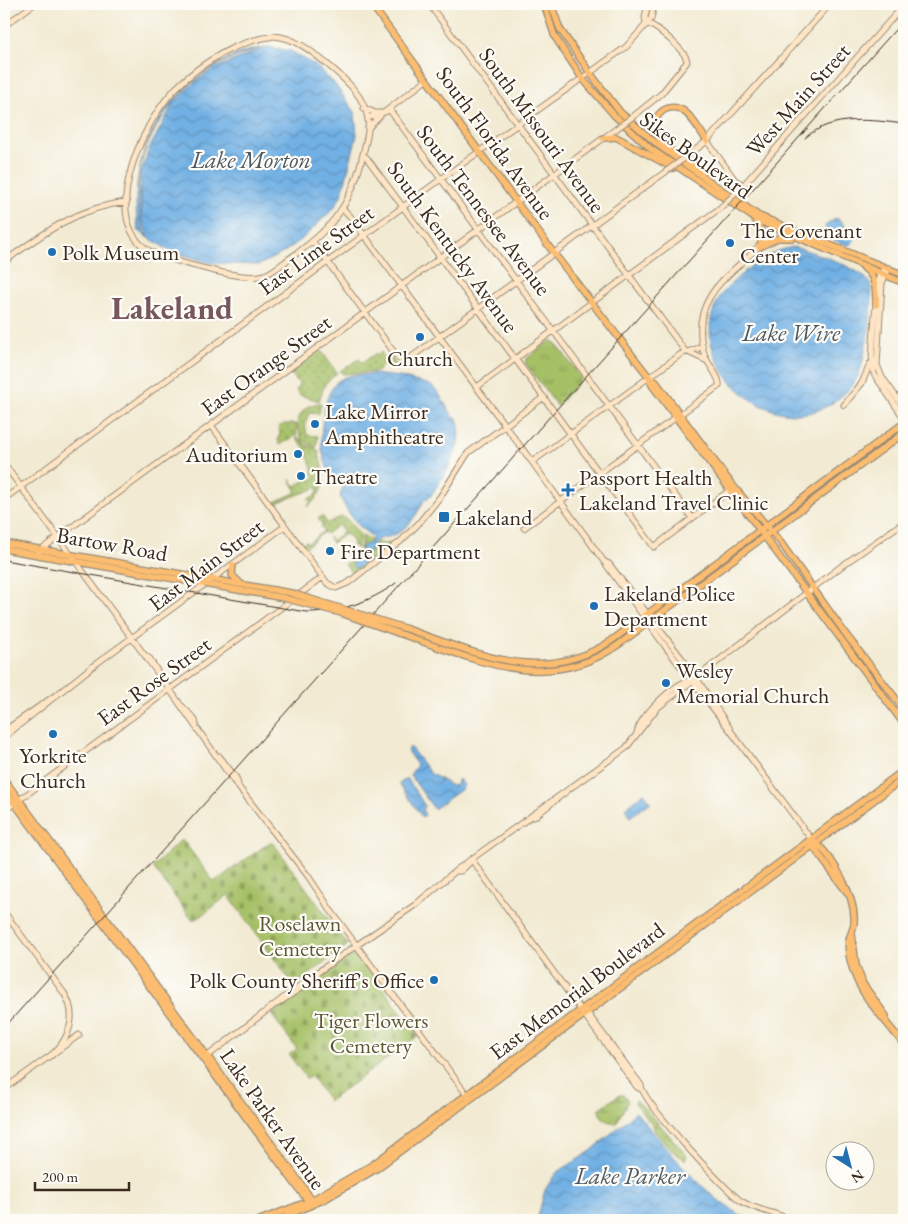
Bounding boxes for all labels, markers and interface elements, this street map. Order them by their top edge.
street label: West Main Street [739,37,857,163]
street label: South Missouri Avenue [472,42,612,219]
street label: South Florida Avenue [429,60,561,226]
street label: Sikes Boulevard [634,105,759,206]
street label: South Tennessee Avenue [410,119,558,302]
water label: Lake Morton [190,144,311,175]
street label: South Kentucky Avenue [381,155,525,339]
street label: East Lime Street [253,198,379,302]
place label: The Covenant Center [740,216,862,270]
marker: The Covenant Center [724,237,736,249]
place label: Polk Museum [62,238,179,267]
marker: Polk Museum [46,246,58,258]
district label: Lakeland [111,287,233,329]
street label: East Orange Street [195,308,337,422]
water label: Lake Wire [741,317,841,348]
marker: Church [414,331,426,343]
place label: Church [387,344,453,373]
place label: Lake Mirror Amphitheatre [324,397,444,451]
marker: Lake Mirror Amphitheatre [309,418,321,430]
place label: Auditorium [184,440,288,469]
marker: Auditorium [292,448,304,460]
place label: Theatre [311,462,378,491]
place label: Passport Health Lakeland Travel Clinic [579,463,769,517]
marker: Theatre [295,470,307,482]
marker: Passport Health Lakeland Travel Clinic [561,483,575,497]
place label: Lakeland [455,503,533,532]
marker: Lakeland [437,510,451,524]
street label: East Main Street [143,512,269,618]
street label: Bartow Road [54,520,171,568]
place label: Fire Department [340,537,480,566]
marker: Fire Department [324,545,336,557]
place label: Lakeland Police Department [604,579,736,633]
marker: Lakeland Police Department [588,600,600,612]
street label: East Rose Street [91,630,217,732]
place label: Wesley Memorial Church [676,656,829,710]
marker: Wesley Memorial Church [660,677,672,689]
marker: Yorkrite Church [47,728,59,740]
place label: Yorkrite Church [19,741,87,795]
park label: Roselawn Cemetery [259,909,342,963]
street label: East Memorial Boulevard [484,915,671,1066]
place label: Polk County Sheriff's Office [189,966,424,995]
marker: Polk County Sheriff's Office [428,974,440,986]
park label: Tiger Flowers Cemetery [314,1006,428,1060]
street label: Lake Parker Avenue [214,1043,333,1196]
north arrow [826,1142,876,1192]
scale bar [35,1159,129,1191]
water label: Lake Parker [574,1160,687,1191]
text: N [847,1166,868,1188]
text: 200 m [42,1167,79,1186]

